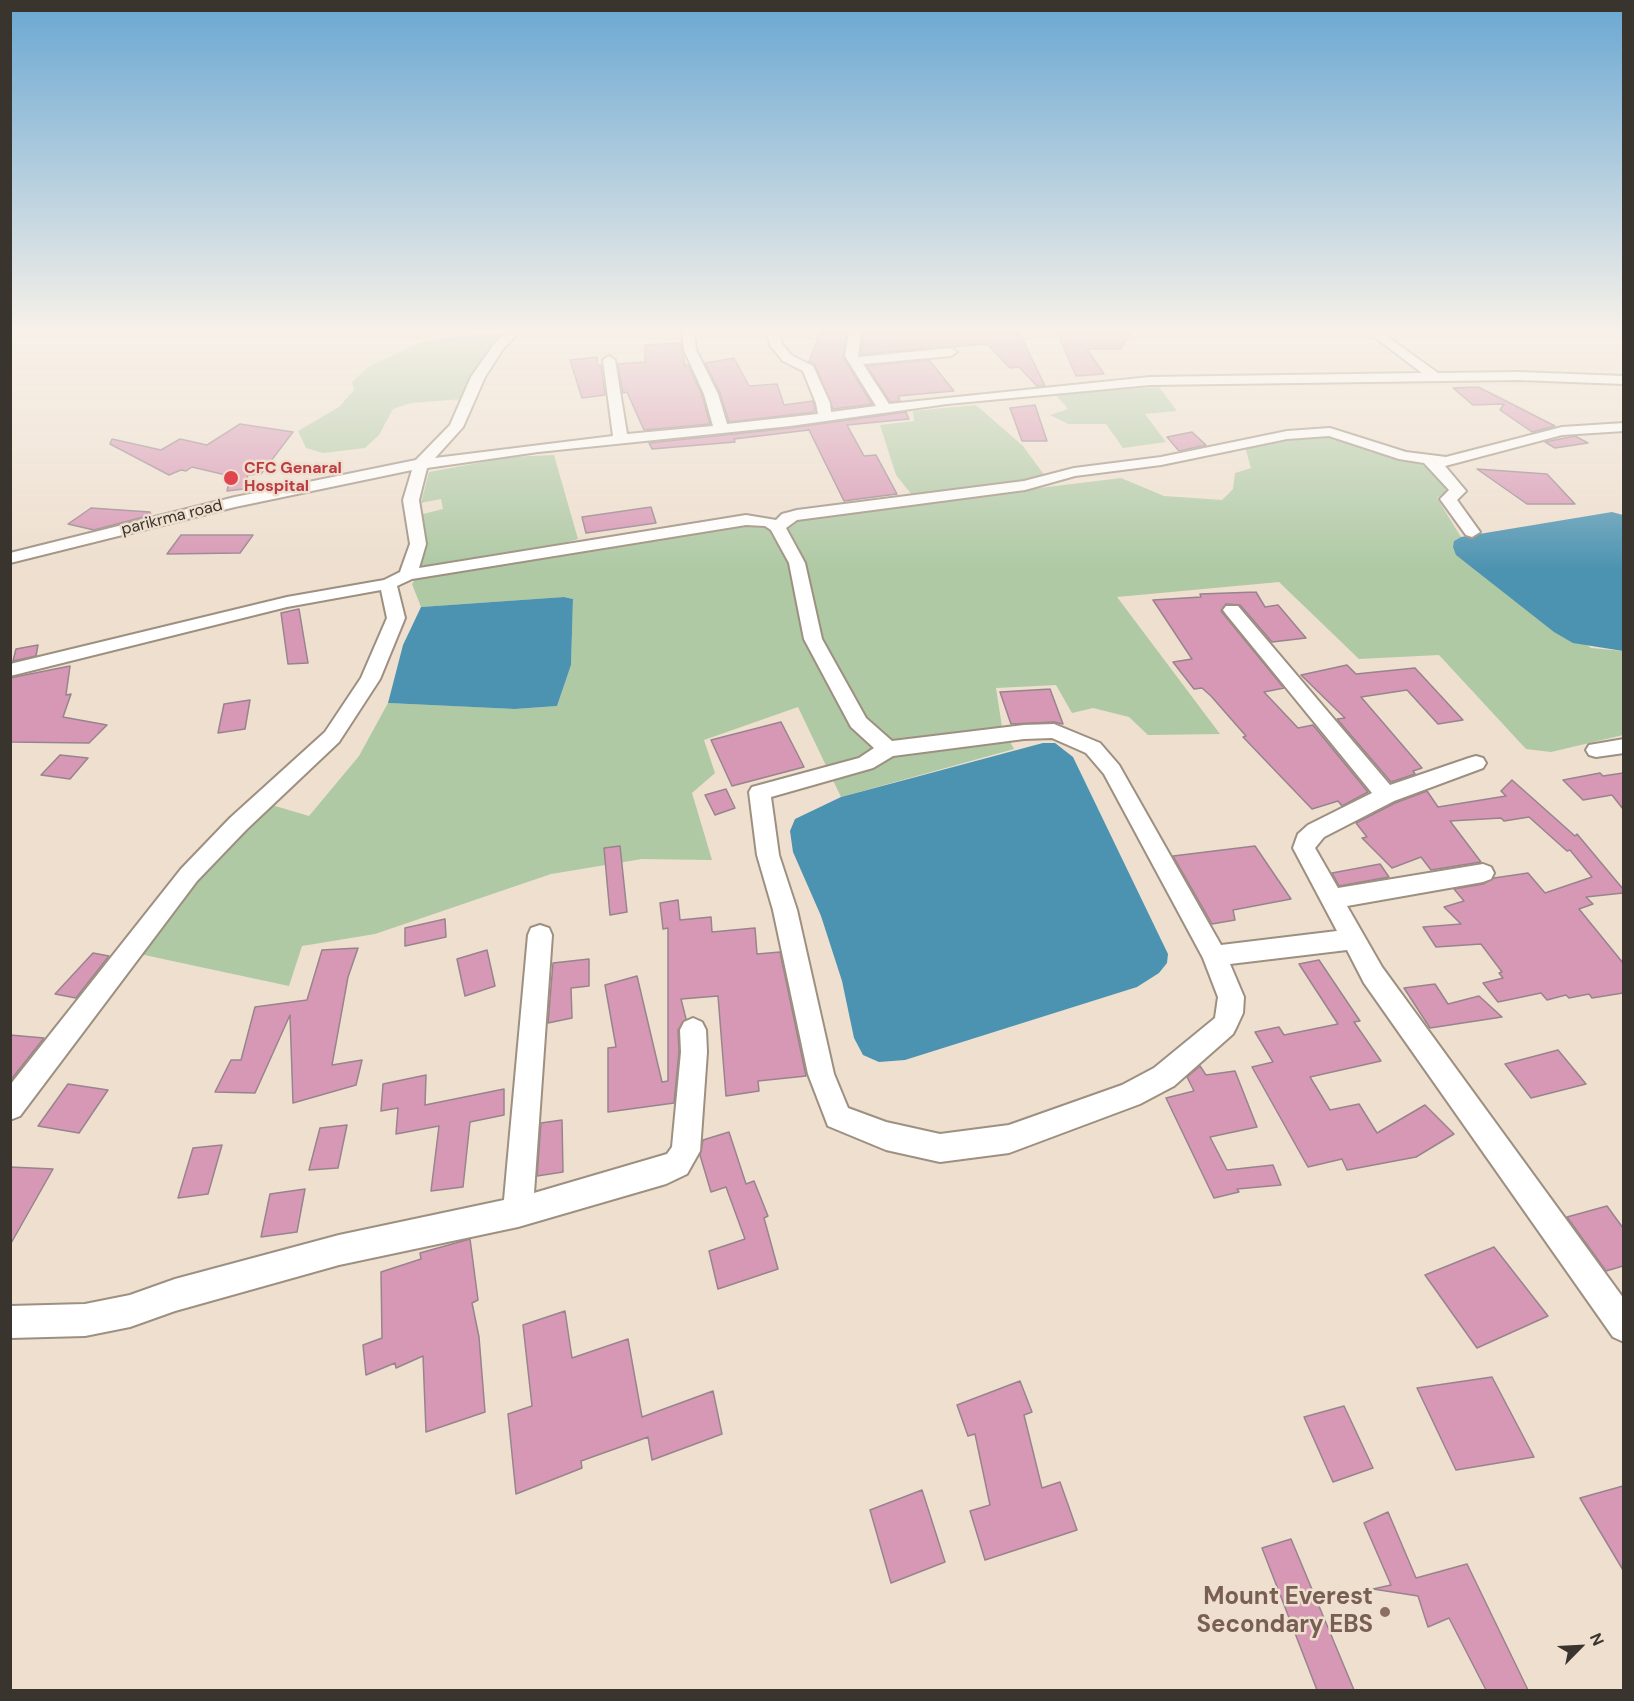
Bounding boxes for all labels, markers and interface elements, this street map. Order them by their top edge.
place label: CFC Genaral Hospital [244,459,342,497]
marker: CFC Genaral Hospital [222,469,240,487]
street label: parikrma road [119,496,225,540]
place label: Mount Everest Secondary EBS [1197,1584,1373,1640]
marker: Mount Everest Secondary EBS [1378,1605,1392,1619]
north arrow [1550,1617,1610,1677]
text: N [1585,1630,1609,1649]

